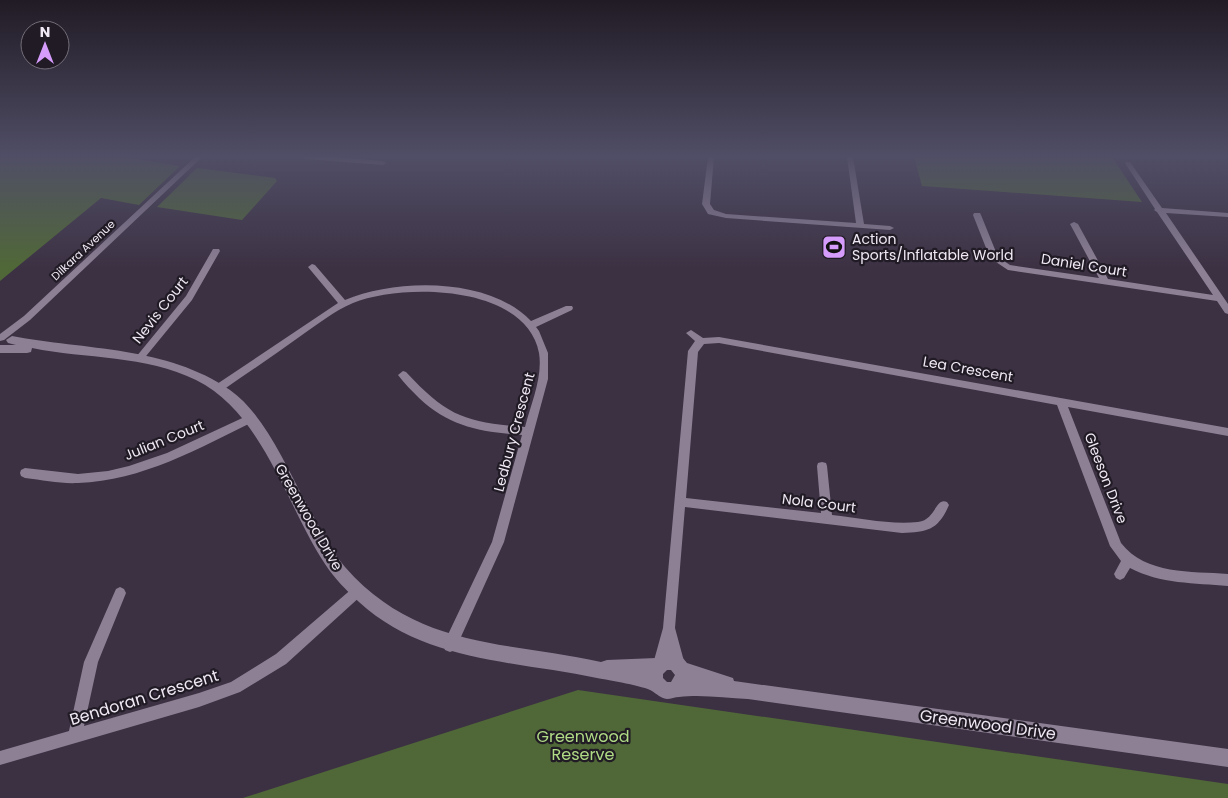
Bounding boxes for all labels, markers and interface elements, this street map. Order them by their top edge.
north arrow [20,20,70,70]
text: N [40,22,50,42]
street label: Dilkara Avenue [48,216,119,284]
place label: Action Sports/Inflatable World [852,229,1014,265]
sports icon: Action Sports/Inflatable World [821,234,847,260]
street label: Daniel Court [1040,248,1128,282]
street label: Nevis Court [128,272,192,348]
street label: Lea Crescent [921,351,1015,387]
street label: Ledbury Crescent [488,370,540,494]
street label: Julian Court [121,415,207,465]
street label: Gleeson Drive [1080,430,1133,527]
street label: Greenwood Drive [270,460,348,574]
street label: Nola Court [781,489,857,517]
street label: Bendoran Crescent [67,664,222,731]
street label: Greenwood Drive [918,704,1058,745]
park label: Greenwood Reserve [537,725,629,766]

